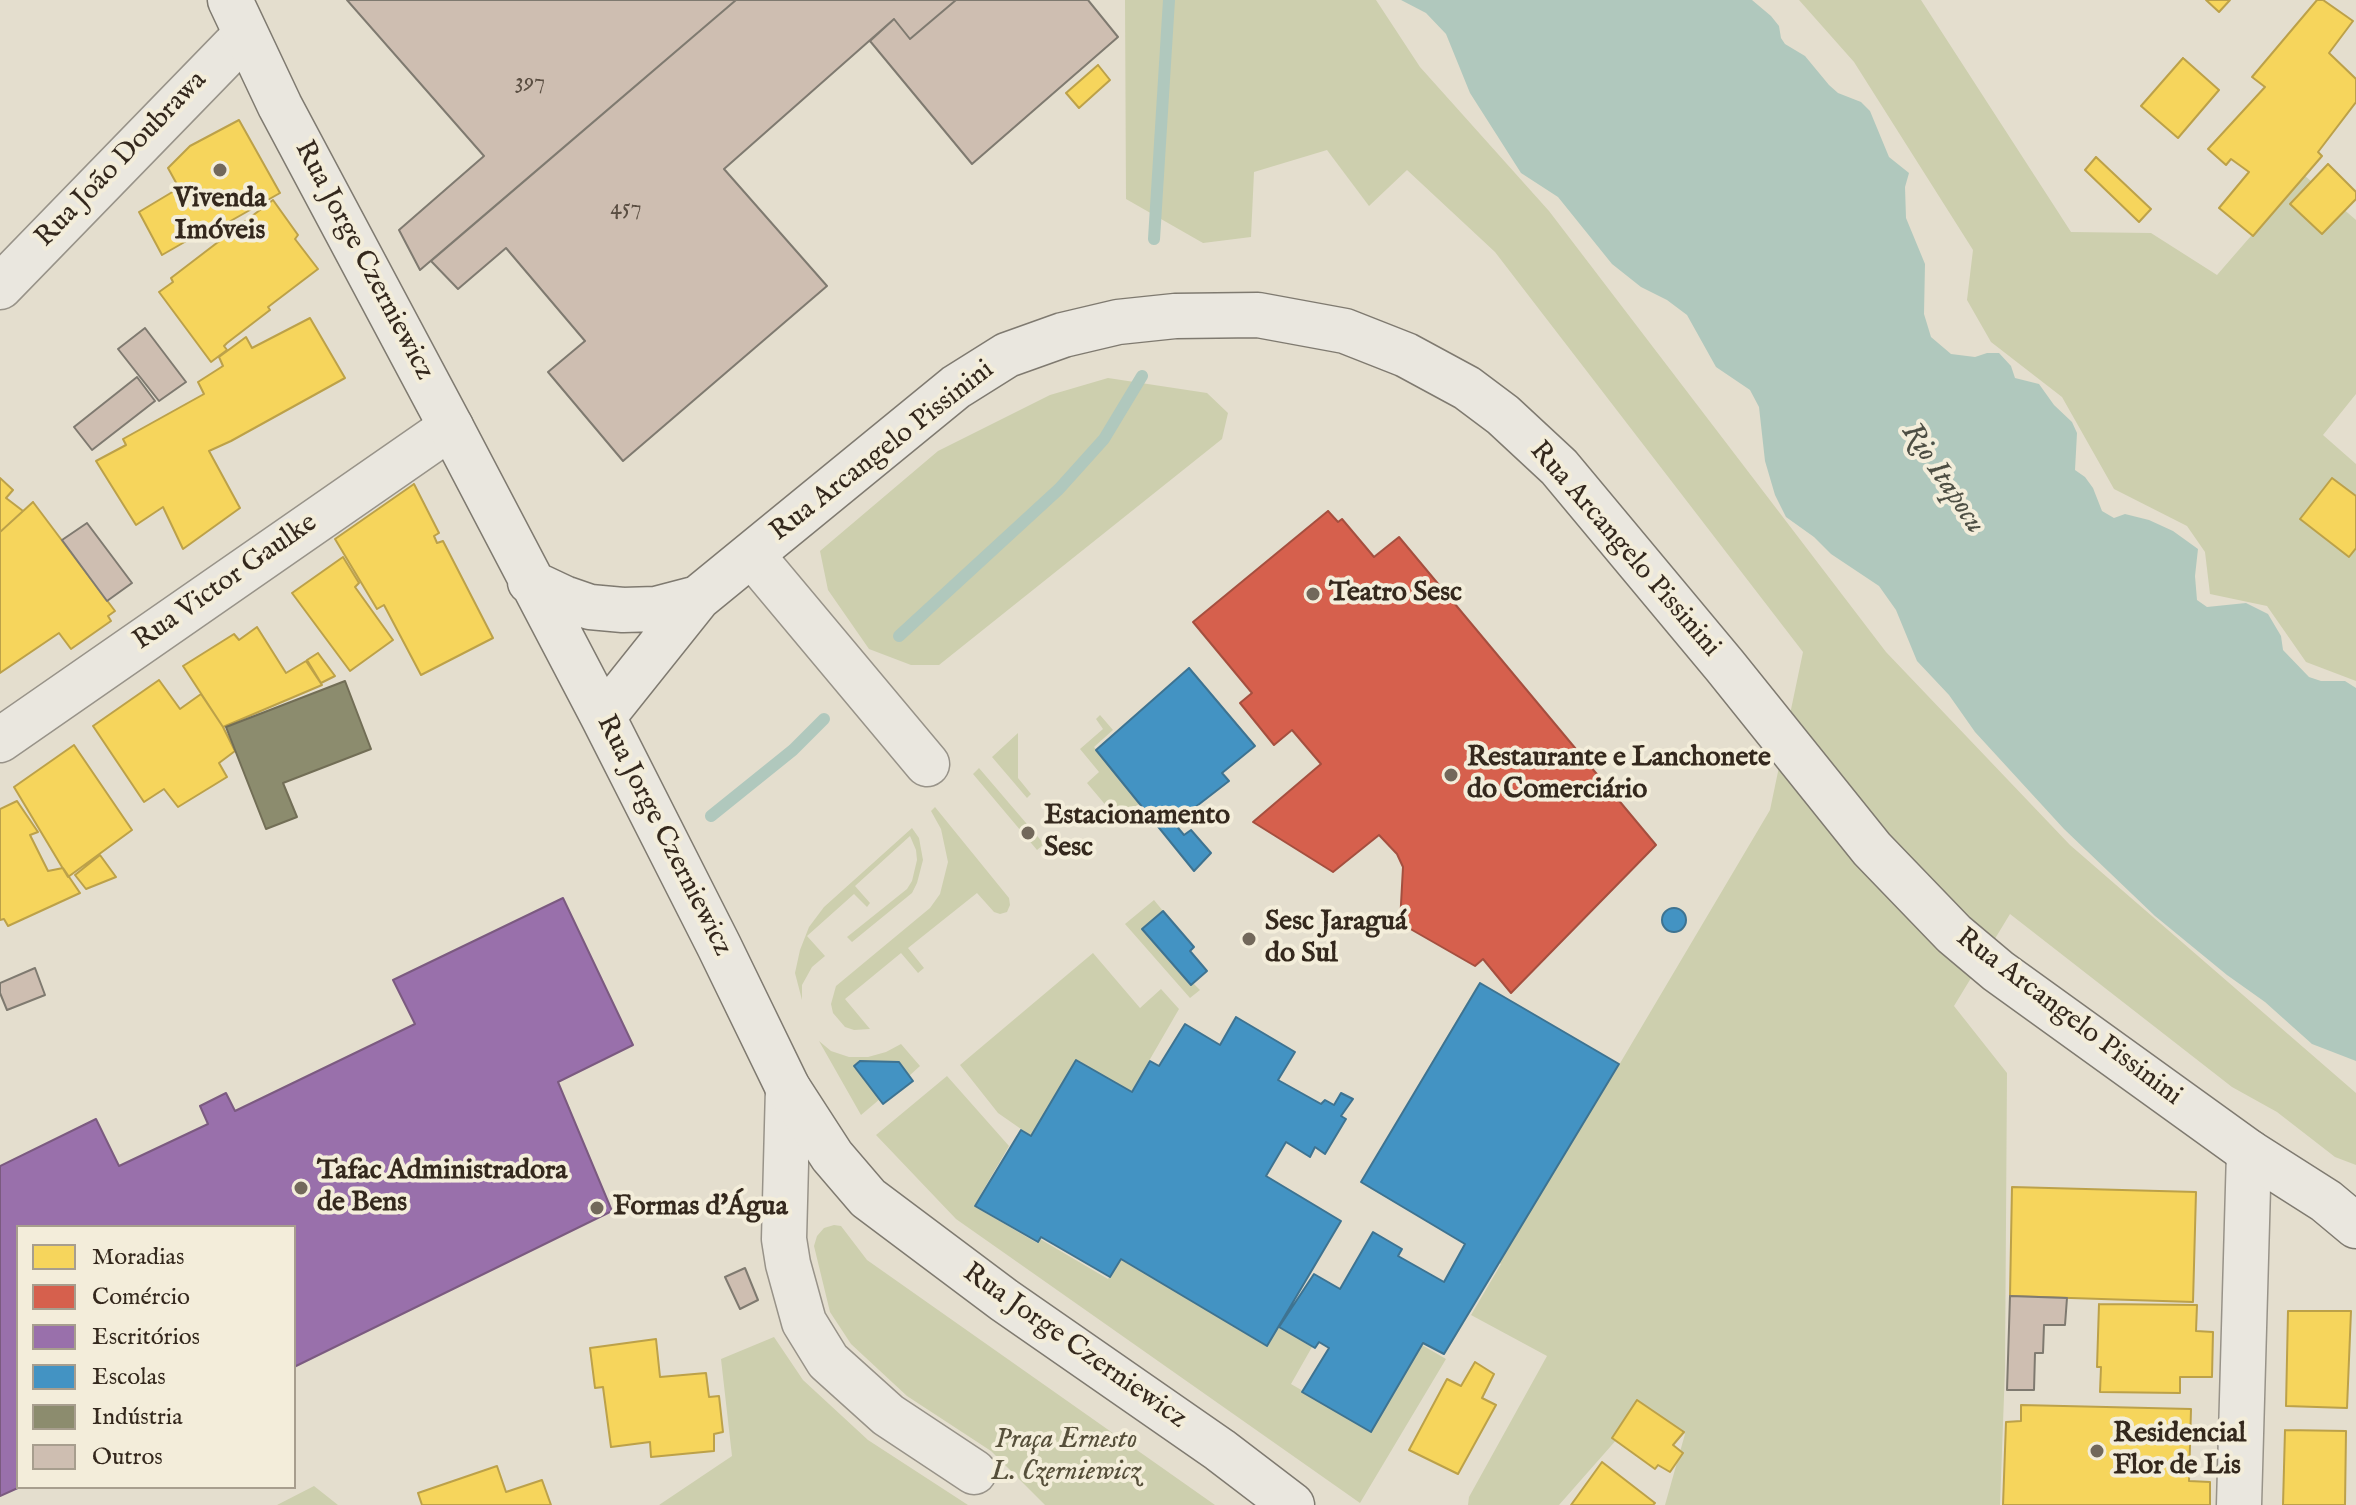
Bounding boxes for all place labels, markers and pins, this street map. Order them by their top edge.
marker: Vivenda Imóveis [211,161,229,179]
place label: Vivenda Imóveis [174,183,266,249]
place label: Teatro Sesc [1329,577,1462,611]
marker: Teatro Sesc [1304,585,1322,603]
place label: Restaurante e Lanchonete do Comerciário [1467,742,1771,808]
marker: Restaurante e Lanchonete do Comerciário [1442,766,1460,784]
place label: Estacionamento Sesc [1044,800,1230,866]
marker: Estacionamento Sesc [1019,824,1037,842]
place label: Sesc Jaraguá do Sul [1265,906,1407,972]
marker: Sesc Jaraguá do Sul [1240,930,1258,948]
place label: Tafac Administradora de Bens [317,1155,567,1221]
marker: Tafac Administradora de Bens [292,1179,310,1197]
place label: Formas d'Água [613,1191,788,1225]
marker: Formas d'Água [588,1199,606,1217]
place label: Residencial Flor de Lis [2113,1418,2246,1484]
marker: Residencial Flor de Lis [2088,1442,2106,1460]

